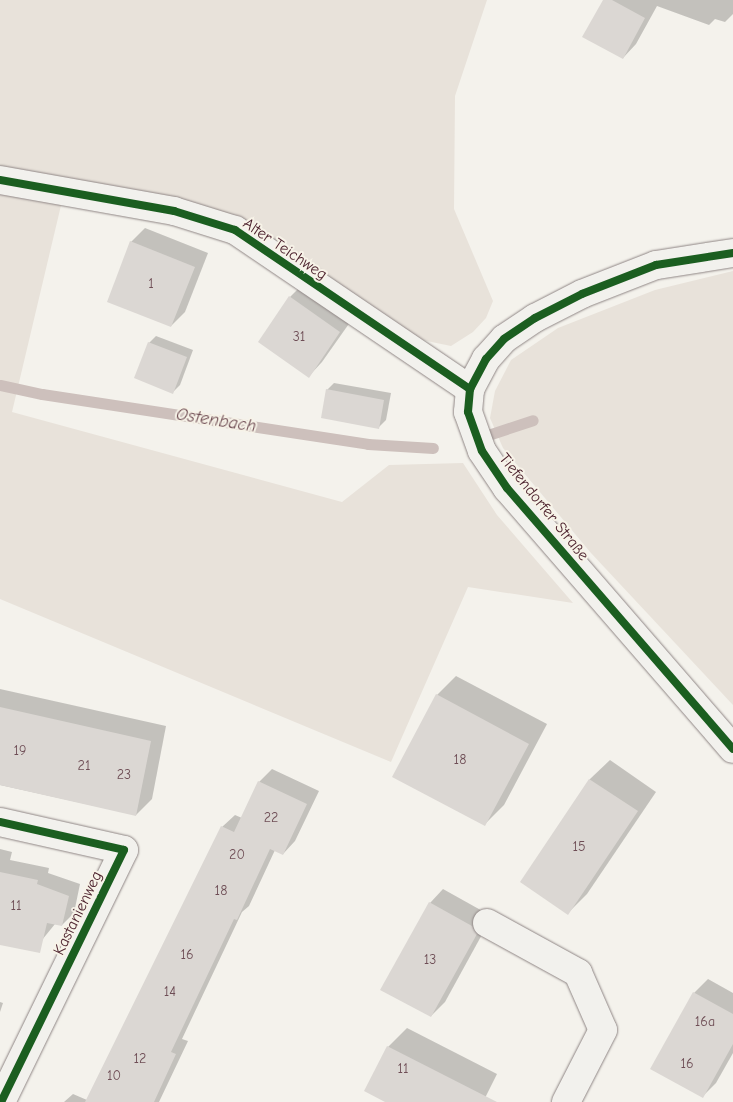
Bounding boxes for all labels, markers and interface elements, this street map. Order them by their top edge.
street label: Alter Teichweg [239,214,331,284]
house number: 1 [148,276,154,292]
house number: 31 [293,329,305,345]
water label: Ostenbach [175,404,257,438]
street label: Tiefendorfer Straße [495,450,593,564]
house number: 19 [14,743,26,759]
house number: 18 [454,752,466,768]
house number: 21 [78,758,90,774]
house number: 23 [117,767,131,783]
house number: 22 [264,810,278,826]
house number: 15 [572,839,586,855]
house number: 20 [229,847,245,863]
street label: Kastanienweg [49,868,107,958]
house number: 18 [215,883,227,899]
house number: 11 [10,898,22,914]
house number: 16 [180,947,194,963]
house number: 13 [424,952,436,968]
house number: 14 [164,984,176,1000]
house number: 16a [695,1014,715,1030]
house number: 12 [134,1051,146,1067]
house number: 16 [680,1056,694,1072]
house number: 11 [397,1061,409,1077]
house number: 10 [107,1068,121,1084]

